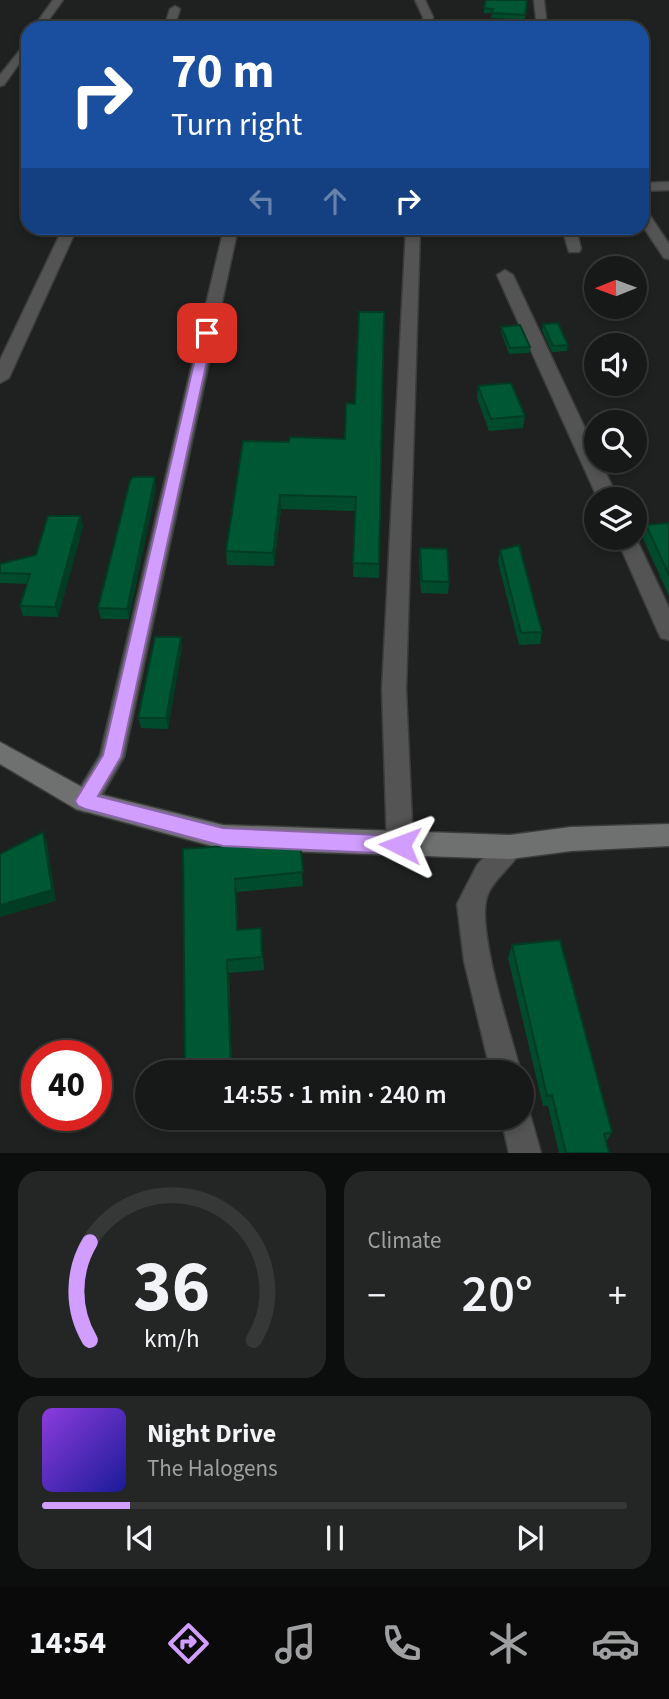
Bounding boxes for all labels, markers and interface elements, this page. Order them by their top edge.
text: 70 m [171,37,275,107]
icon: right [56,49,147,140]
text: Turn right [171,102,302,148]
icon: left [243,182,281,220]
icon: ahead [316,182,354,220]
icon: right [389,182,427,220]
north arrow [584,256,648,318]
map controls [584,256,647,550]
pin [177,303,237,363]
icon: arrive [188,314,226,352]
button: sound [584,333,647,396]
button: search [584,410,647,473]
button: layers [584,487,647,550]
position arrow [363,808,437,882]
speed limit sign: 40 [21,1040,112,1131]
text: 14:55 · 1 min · 240 m [222,1076,447,1113]
text: Climate [368,1224,441,1257]
text: 36 [133,1236,210,1340]
text: 20° [462,1258,533,1332]
text: − [368,1269,386,1323]
text: + [608,1269,627,1323]
text: km/h [144,1321,200,1357]
text: Night Drive [147,1415,276,1452]
text: The Halogens [147,1452,278,1485]
icon: previous [121,1519,159,1557]
icon: pause [316,1519,354,1557]
icon: next [511,1519,549,1557]
icon: directions [164,1619,213,1668]
icon: music [271,1619,320,1668]
icon: phone [377,1619,426,1668]
icon: climate [484,1619,533,1668]
icon: car [591,1619,640,1668]
text: 14:54 [29,1620,106,1666]

